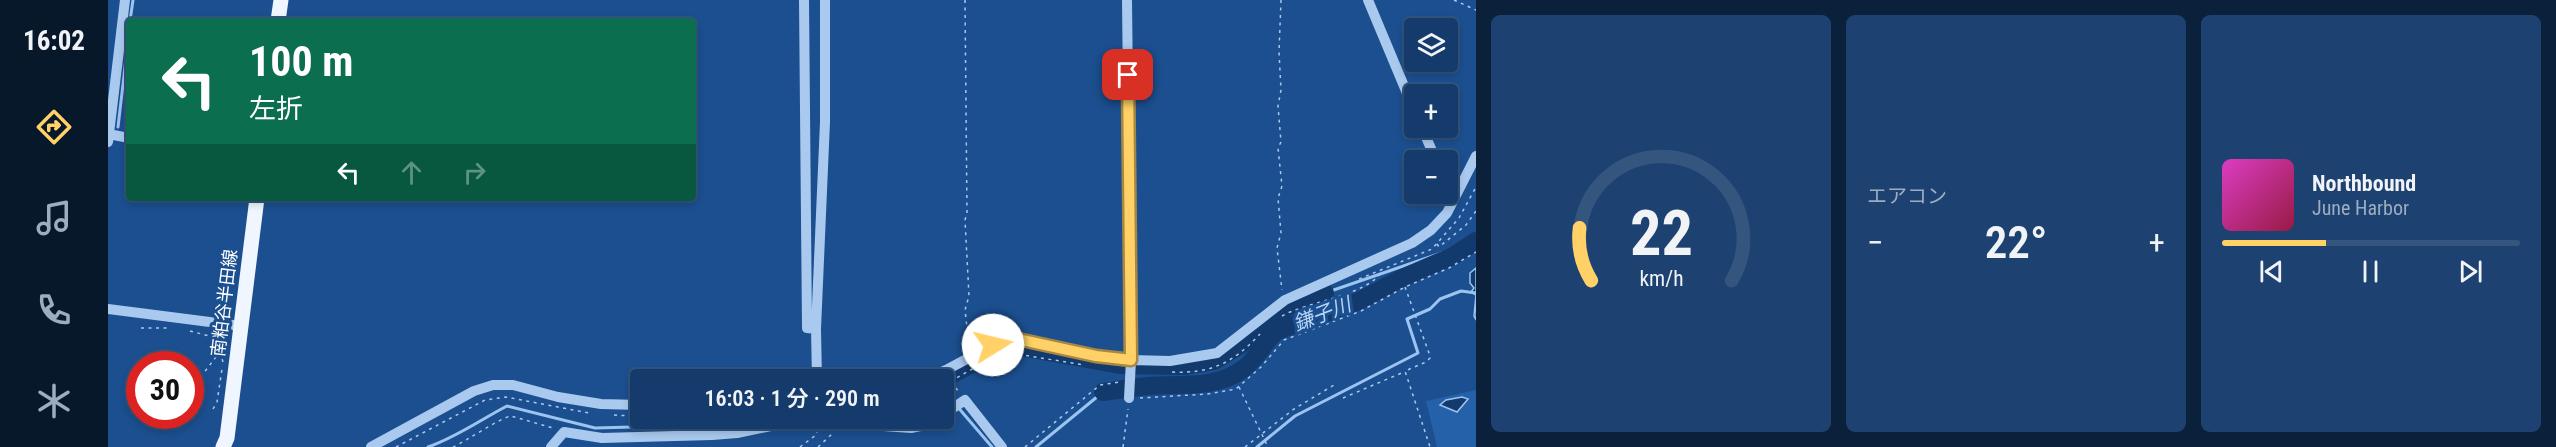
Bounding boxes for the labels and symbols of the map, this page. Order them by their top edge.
pin [1102,49,1153,100]
street label: 南粕谷半田線 [207,248,241,358]
water label: 鎌子川 [1290,291,1356,336]
position arrow [961,313,1025,377]
speed limit sign: 30 [126,351,204,429]

